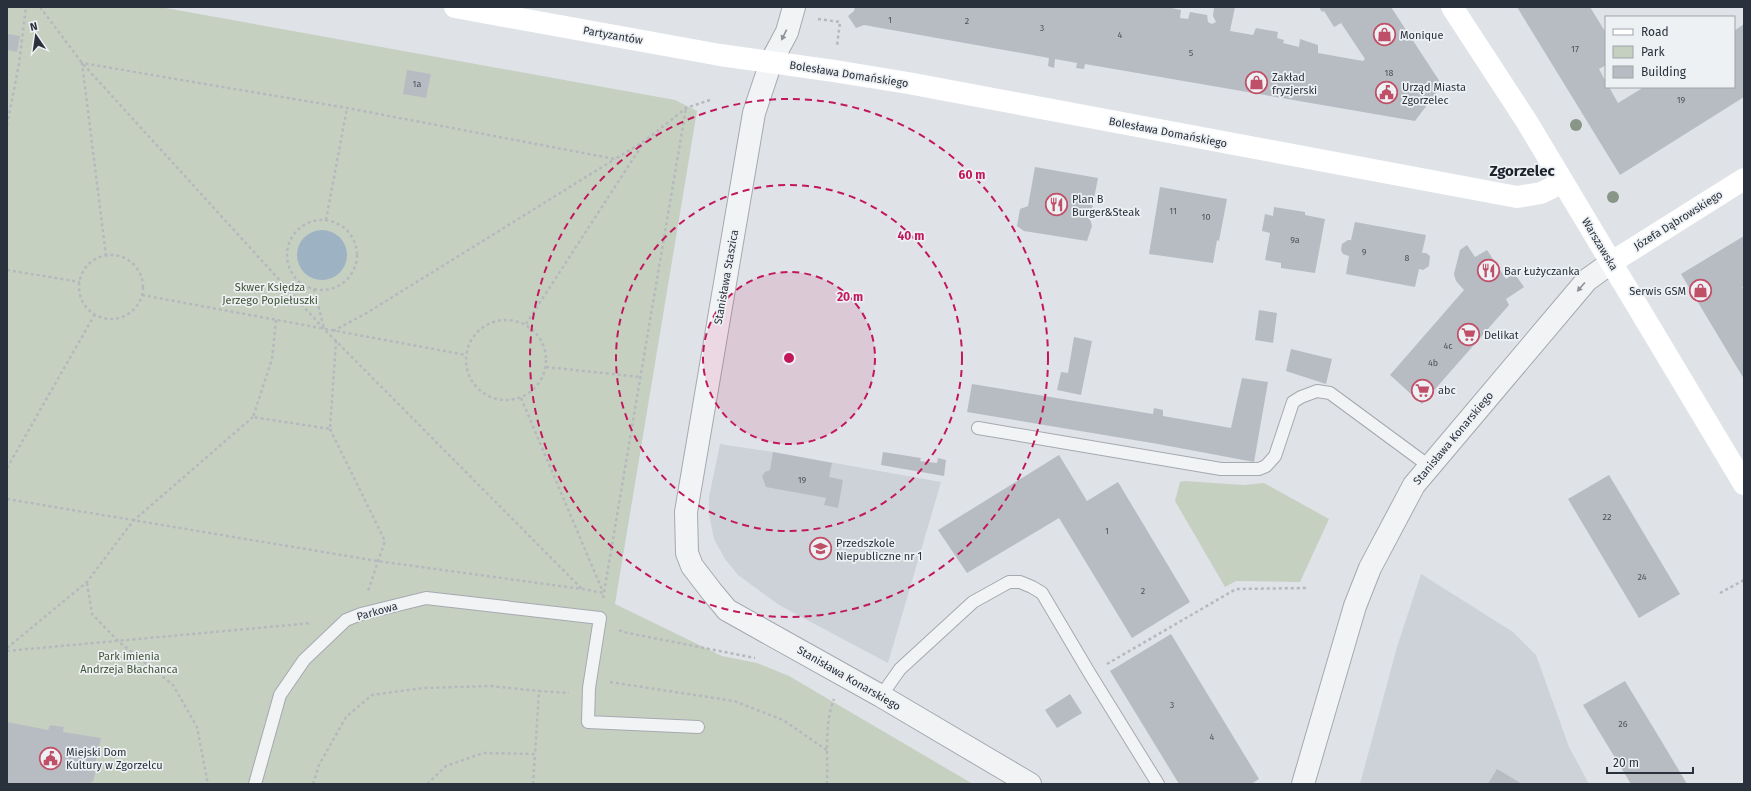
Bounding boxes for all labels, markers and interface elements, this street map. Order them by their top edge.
house number: 1 [888,15,892,25]
north arrow [16,16,56,56]
house number: 2 [965,16,969,26]
legend [1605,16,1735,88]
text: N [29,20,39,34]
shop icon: Monique [1372,22,1398,48]
house number: 3 [1040,23,1044,33]
street label: Partyzantów [582,24,644,47]
text: Road [1641,25,1669,39]
one-way arrow [781,29,788,41]
place label: Monique [1400,29,1444,42]
house number: 4 [1118,30,1123,40]
house number: 17 [1571,44,1579,54]
text: Park [1641,45,1665,59]
house number: 5 [1189,48,1194,58]
street label: Bolesława Domańskiego [788,59,909,90]
text: Building [1641,65,1687,79]
house number: 18 [1385,68,1393,78]
shop icon: Zakład fryzjerski [1243,70,1269,96]
place label: Zakład fryzjerski [1272,71,1317,97]
house number: 1a [413,79,421,89]
public building icon: Urząd Miasta Zgorzelec [1374,80,1400,106]
place label: Urząd Miasta Zgorzelec [1402,81,1466,107]
house number: 19 [1677,95,1686,105]
street label: Bolesława Domańskiego [1108,115,1228,150]
district label: Zgorzelec [1489,162,1555,180]
text: 60 m [959,168,985,182]
street label: Józefa Dąbrowskiego [1631,188,1725,253]
restaurant icon: Plan B Burger&Steak [1043,192,1069,218]
place label: Plan B Burger&Steak [1072,193,1140,219]
house number: 11 [1169,206,1177,216]
house number: 10 [1202,212,1210,222]
street label: Warszawska [1579,216,1620,273]
street label: Stanisława Staszica [712,229,741,326]
text: 40 m [898,229,924,243]
house number: 9a [1290,235,1300,245]
house number: 9 [1362,247,1367,257]
house number: 8 [1405,253,1410,263]
restaurant icon: Bar Łużyczanka [1476,258,1502,284]
place label: Bar Łużyczanka [1504,265,1580,278]
shop icon: Serwis GSM [1688,278,1714,304]
park label: Skwer Księdza Jerzego Popiełuszki [222,281,318,307]
one-way arrow [1577,282,1586,292]
place label: Serwis GSM [1629,285,1686,298]
text: 20 m [837,290,863,304]
supermarket icon: Delikat [1455,322,1481,348]
place label: Delikat [1484,329,1519,342]
house number: 4c [1443,341,1453,351]
centre of rings [782,351,796,365]
house number: 4b [1428,358,1438,368]
supermarket icon: abc [1409,377,1435,403]
place label: abc [1438,384,1456,397]
street label: Stanisława Konarskiego [1411,389,1496,487]
house number: 19 [798,475,807,485]
house number: 22 [1603,512,1611,522]
house number: 1 [1105,526,1109,536]
school or university icon: Przedszkole Niepubliczne nr 1 [807,536,833,562]
place label: Przedszkole Niepubliczne nr 1 [836,537,922,563]
house number: 24 [1637,572,1647,582]
house number: 2 [1141,586,1145,596]
street label: Parkowa [355,599,399,623]
street label: Stanisława Konarskiego [795,643,903,713]
park label: Park imienia Andrzeja Błachanca [80,650,178,676]
house number: 3 [1170,700,1174,710]
house number: 26 [1618,719,1628,729]
house number: 4 [1210,732,1215,742]
public building icon: Miejski Dom Kultury w Zgorzelcu [38,745,64,771]
place label: Miejski Dom Kultury w Zgorzelcu [66,746,163,772]
scale bar [1607,749,1693,775]
text: 20 m [1613,756,1639,770]

